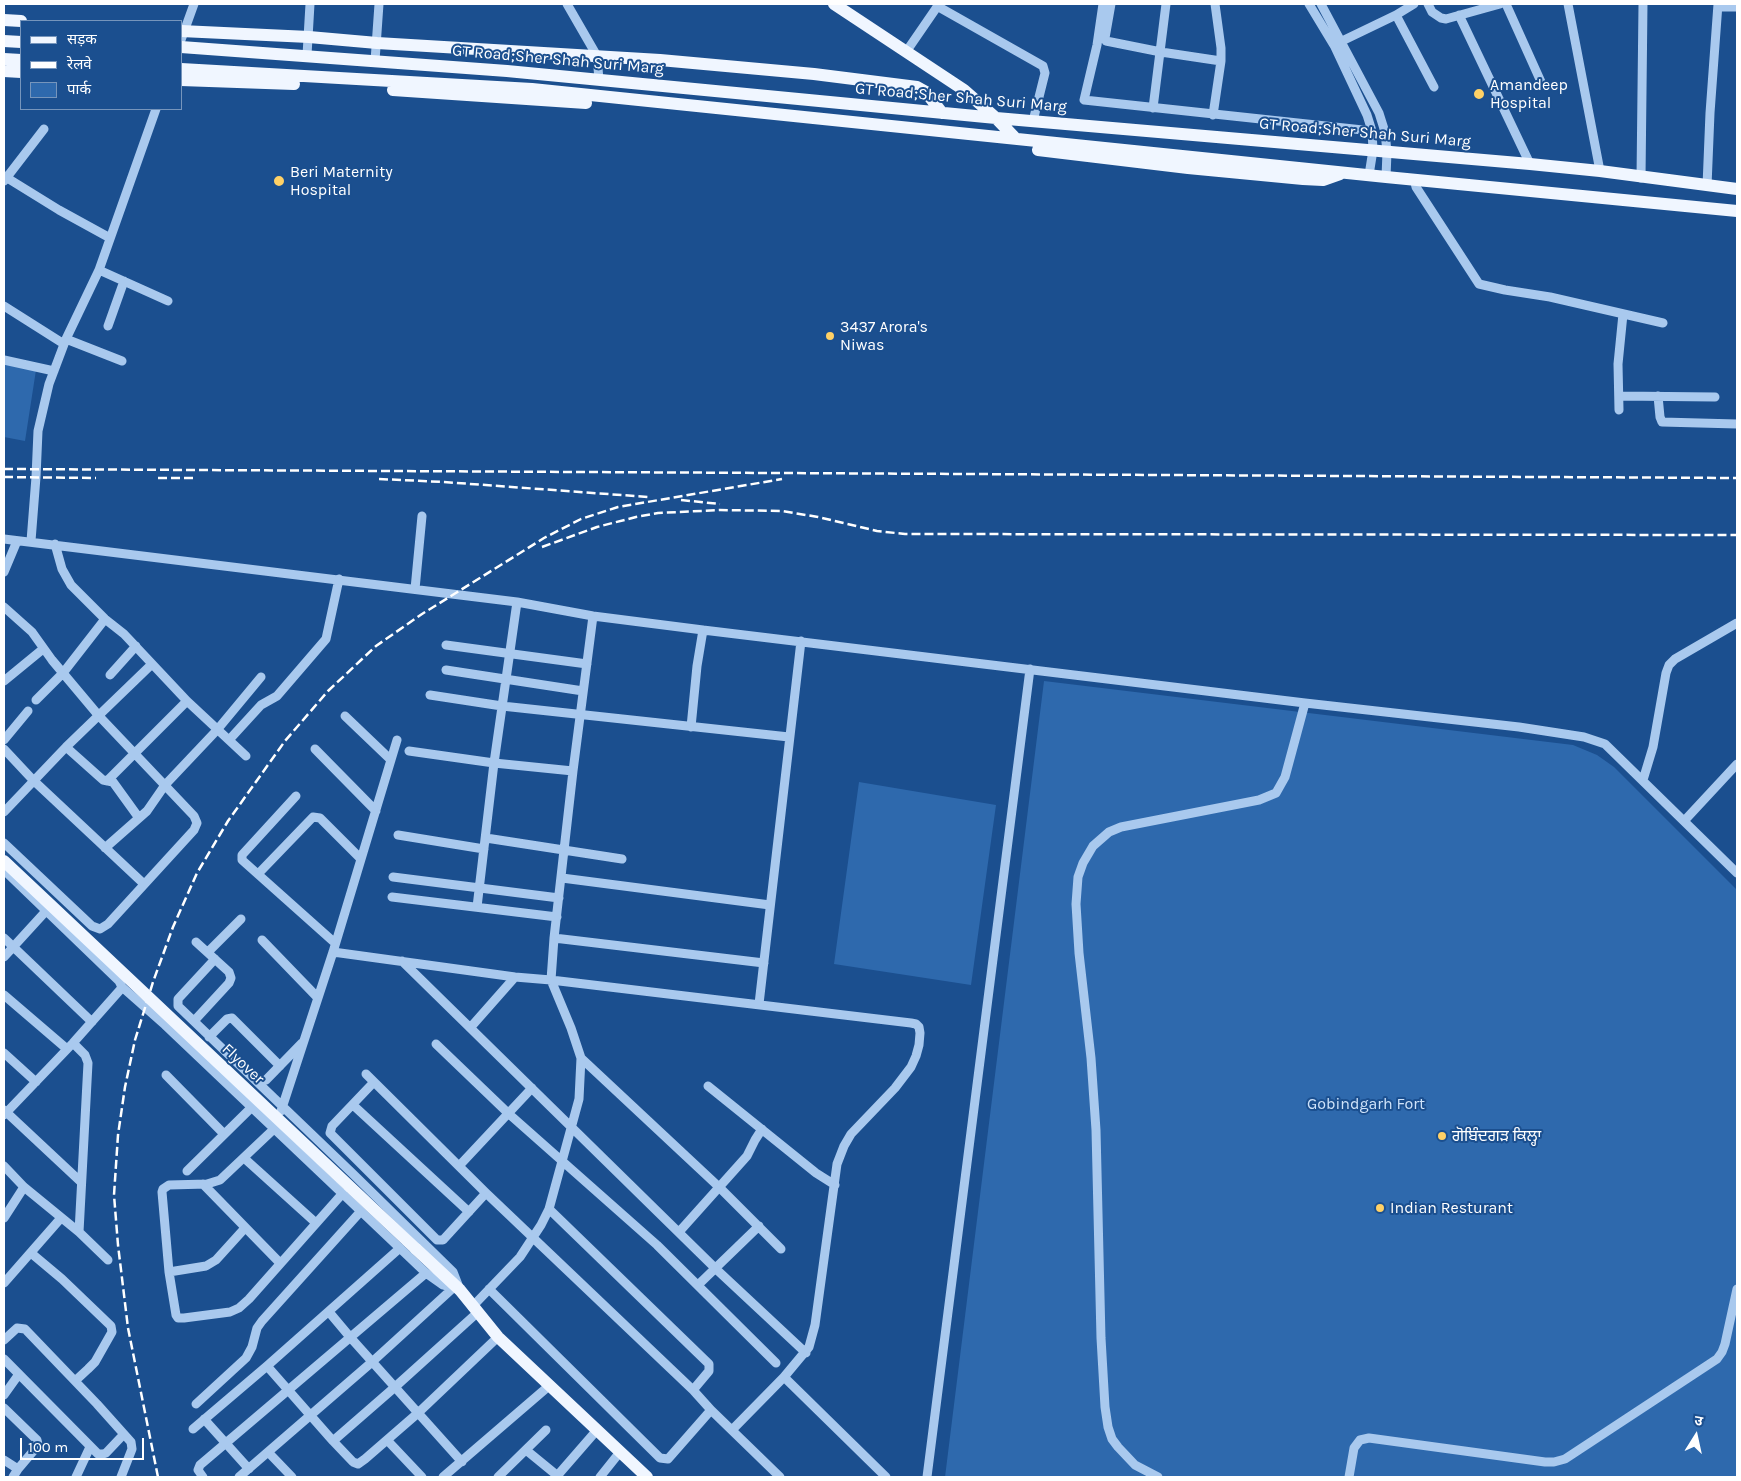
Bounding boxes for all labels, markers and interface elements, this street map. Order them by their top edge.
legend [20,20,182,110]
text: सड़क [67,30,97,48]
street label: GT Road;Sher Shah Suri Marg [451,41,665,79]
text: रेलवे [67,55,92,73]
place label: Amandeep Hospital [1490,75,1568,113]
street label: GT Road;Sher Shah Suri Marg [854,79,1068,117]
text: पार्क [67,80,91,98]
marker: Amandeep Hospital [1472,87,1486,101]
street label: GT Road;Sher Shah Suri Marg [1258,114,1472,152]
place label: Beri Maternity Hospital [290,162,393,200]
marker: Beri Maternity Hospital [272,174,286,188]
place label: 3437 Arora's Niwas [840,317,928,355]
marker: 3437 Arora's Niwas [824,330,836,342]
street label: Flyover [218,1040,268,1088]
park label: Gobindgarh Fort [1307,1094,1425,1114]
place label: ਗੋਬਿੰਦਗੜ ਕਿਲ੍ਹਾ [1452,1126,1541,1146]
marker: ਗੋਬਿੰਦਗੜ ਕਿਲ੍ਹਾ [1436,1130,1448,1142]
place label: Indian Resturant [1390,1198,1513,1218]
marker: Indian Resturant [1374,1202,1386,1214]
north arrow [1671,1411,1721,1461]
text: उ [1693,1412,1704,1430]
scale bar [22,1428,146,1460]
text: 100 m [28,1438,68,1456]

